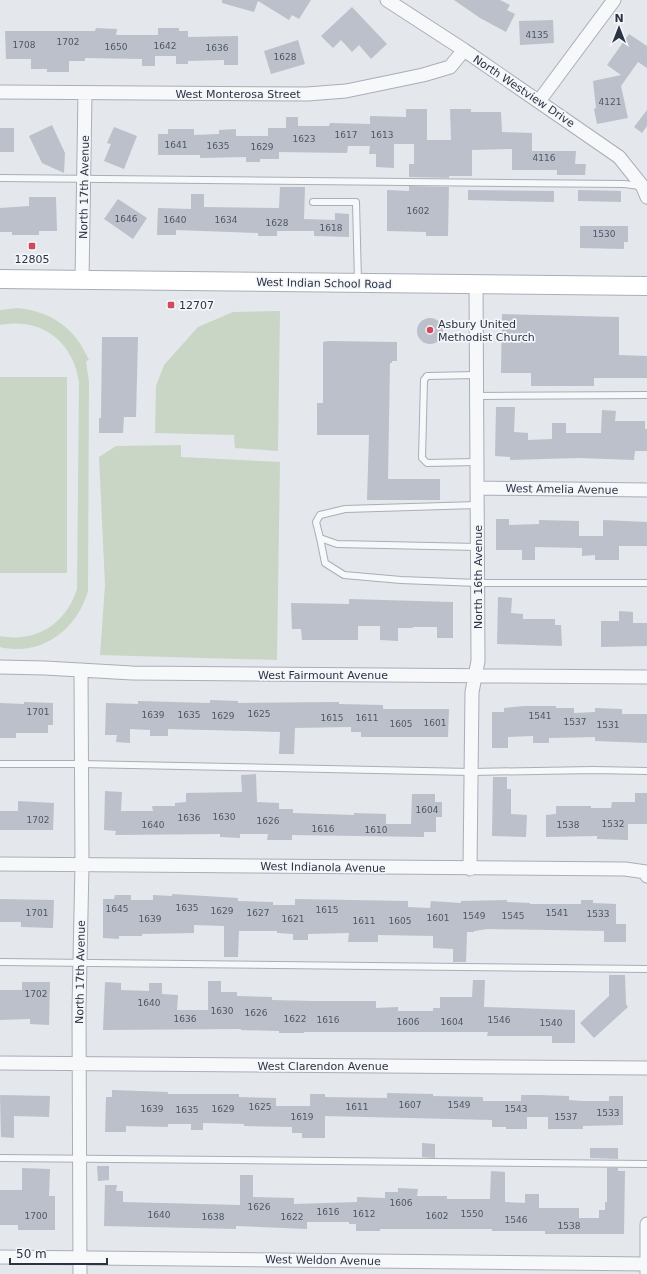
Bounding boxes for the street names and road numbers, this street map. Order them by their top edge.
street label: North Westview Drive [471,53,577,130]
street label: West Monterosa Street [175,88,301,101]
street label: North 17th Avenue [77,135,92,239]
street label: West Indian School Road [256,276,392,291]
street label: West Amelia Avenue [505,482,619,497]
street label: North 16th Avenue [472,525,485,629]
street label: West Fairmount Avenue [258,669,388,682]
street label: West Indianola Avenue [260,860,386,875]
street label: North 17th Avenue [73,920,88,1024]
street label: West Clarendon Avenue [257,1060,389,1073]
street label: West Weldon Avenue [265,1253,381,1268]

